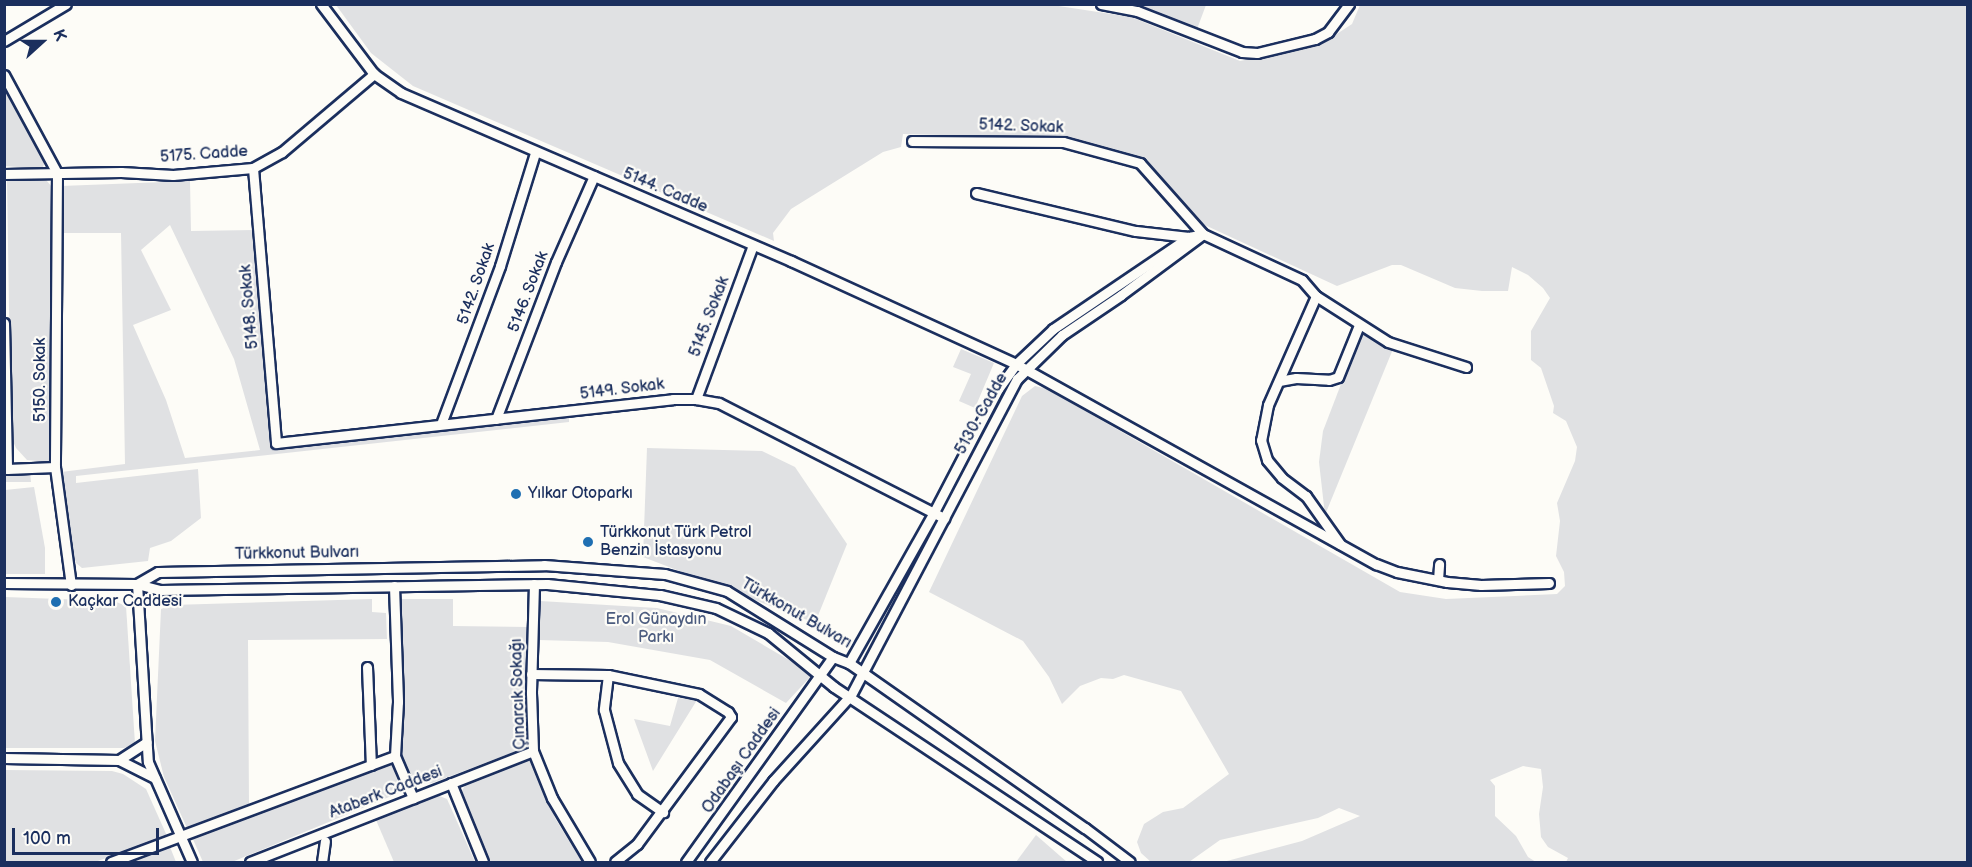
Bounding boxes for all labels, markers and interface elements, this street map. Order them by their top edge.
north arrow [12,12,72,72]
text: K [48,27,70,44]
street label: 5142. Sokak [978,116,1064,138]
street label: 5175. Cadde [159,142,249,168]
street label: 5144. Cadde [620,164,710,218]
street label: 5142. Sokak [454,241,500,327]
street label: 5146. Sokak [505,249,553,335]
street label: 5148. Sokak [237,264,263,350]
street label: 5145. Sokak [686,274,734,360]
street label: 5150. Sokak [31,338,51,422]
street label: 5130. Cadde [952,370,1012,458]
street label: 5149. Sokak [579,375,665,405]
place label: Yılkar Otoparkı [528,484,633,504]
marker: Yılkar Otoparkı [509,487,523,501]
place label: Türkkonut Türk Petrol Benzin İstasyonu [600,523,752,561]
marker: Türkkonut Türk Petrol Benzin İstasyonu [581,535,595,549]
street label: Türkkonut Bulvarı [235,543,359,565]
street label: Türkkonut Bulvarı [737,575,855,653]
place label: Kaçkar Caddesi [68,592,182,612]
marker: Kaçkar Caddesi [49,595,63,609]
park label: Erol Günaydın Parkı [606,610,706,648]
street label: Çınarcık Sokağı [507,638,531,750]
street label: Odabaşı Caddesi [699,705,785,817]
street label: Ataberk Caddesi [327,763,445,823]
scale bar [15,816,162,854]
text: 100 m [23,828,71,849]

